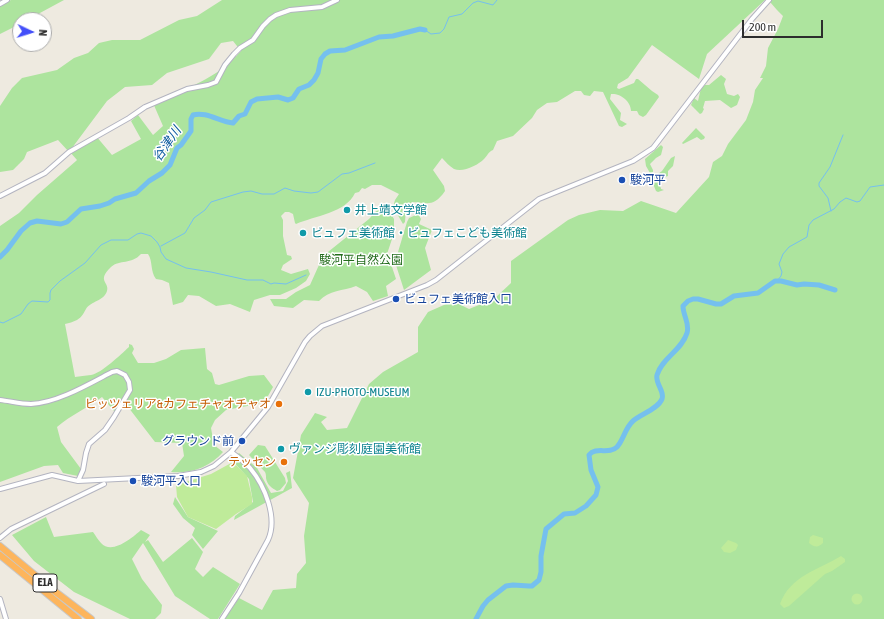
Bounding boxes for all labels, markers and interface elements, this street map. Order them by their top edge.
north arrow [12,12,52,52]
scale bar [744,12,825,38]
text: 200 m [749,20,776,34]
text: N [37,29,49,36]
water label: 谷津川 [149,124,185,164]
place label: 駿河平 [630,173,666,187]
marker: 駿河平 [617,175,627,185]
place label: 井上靖文学館 [355,203,427,217]
marker: 井上靖文学館 [342,205,352,215]
place label: ビュフェ美術館・ビュフェこども美術館 [311,226,527,240]
marker: ビュフェ美術館・ビュフェこども美術館 [298,228,308,238]
park label: 駿河平自然公園 [319,253,403,267]
place label: ビュフェ美術館入口 [404,292,512,306]
marker: ビュフェ美術館入口 [391,294,401,304]
place label: IZU-PHOTO-MUSEUM [316,385,410,399]
marker: IZU-PHOTO-MUSEUM [303,387,313,397]
place label: ピッツェリア&カフェチャオチャオ [85,397,271,411]
marker: ピッツェリア&カフェチャオチャオ [274,399,284,409]
place label: グラウンド前 [162,434,234,448]
marker: グラウンド前 [237,436,247,446]
place label: ヴァンジ彫刻庭園美術館 [289,442,421,456]
marker: ヴァンジ彫刻庭園美術館 [276,444,286,454]
place label: テッセン [228,455,276,469]
marker: テッセン [279,457,289,467]
place label: 駿河平入口 [141,474,201,488]
marker: 駿河平入口 [128,476,138,486]
road number: E1A [33,574,57,592]

